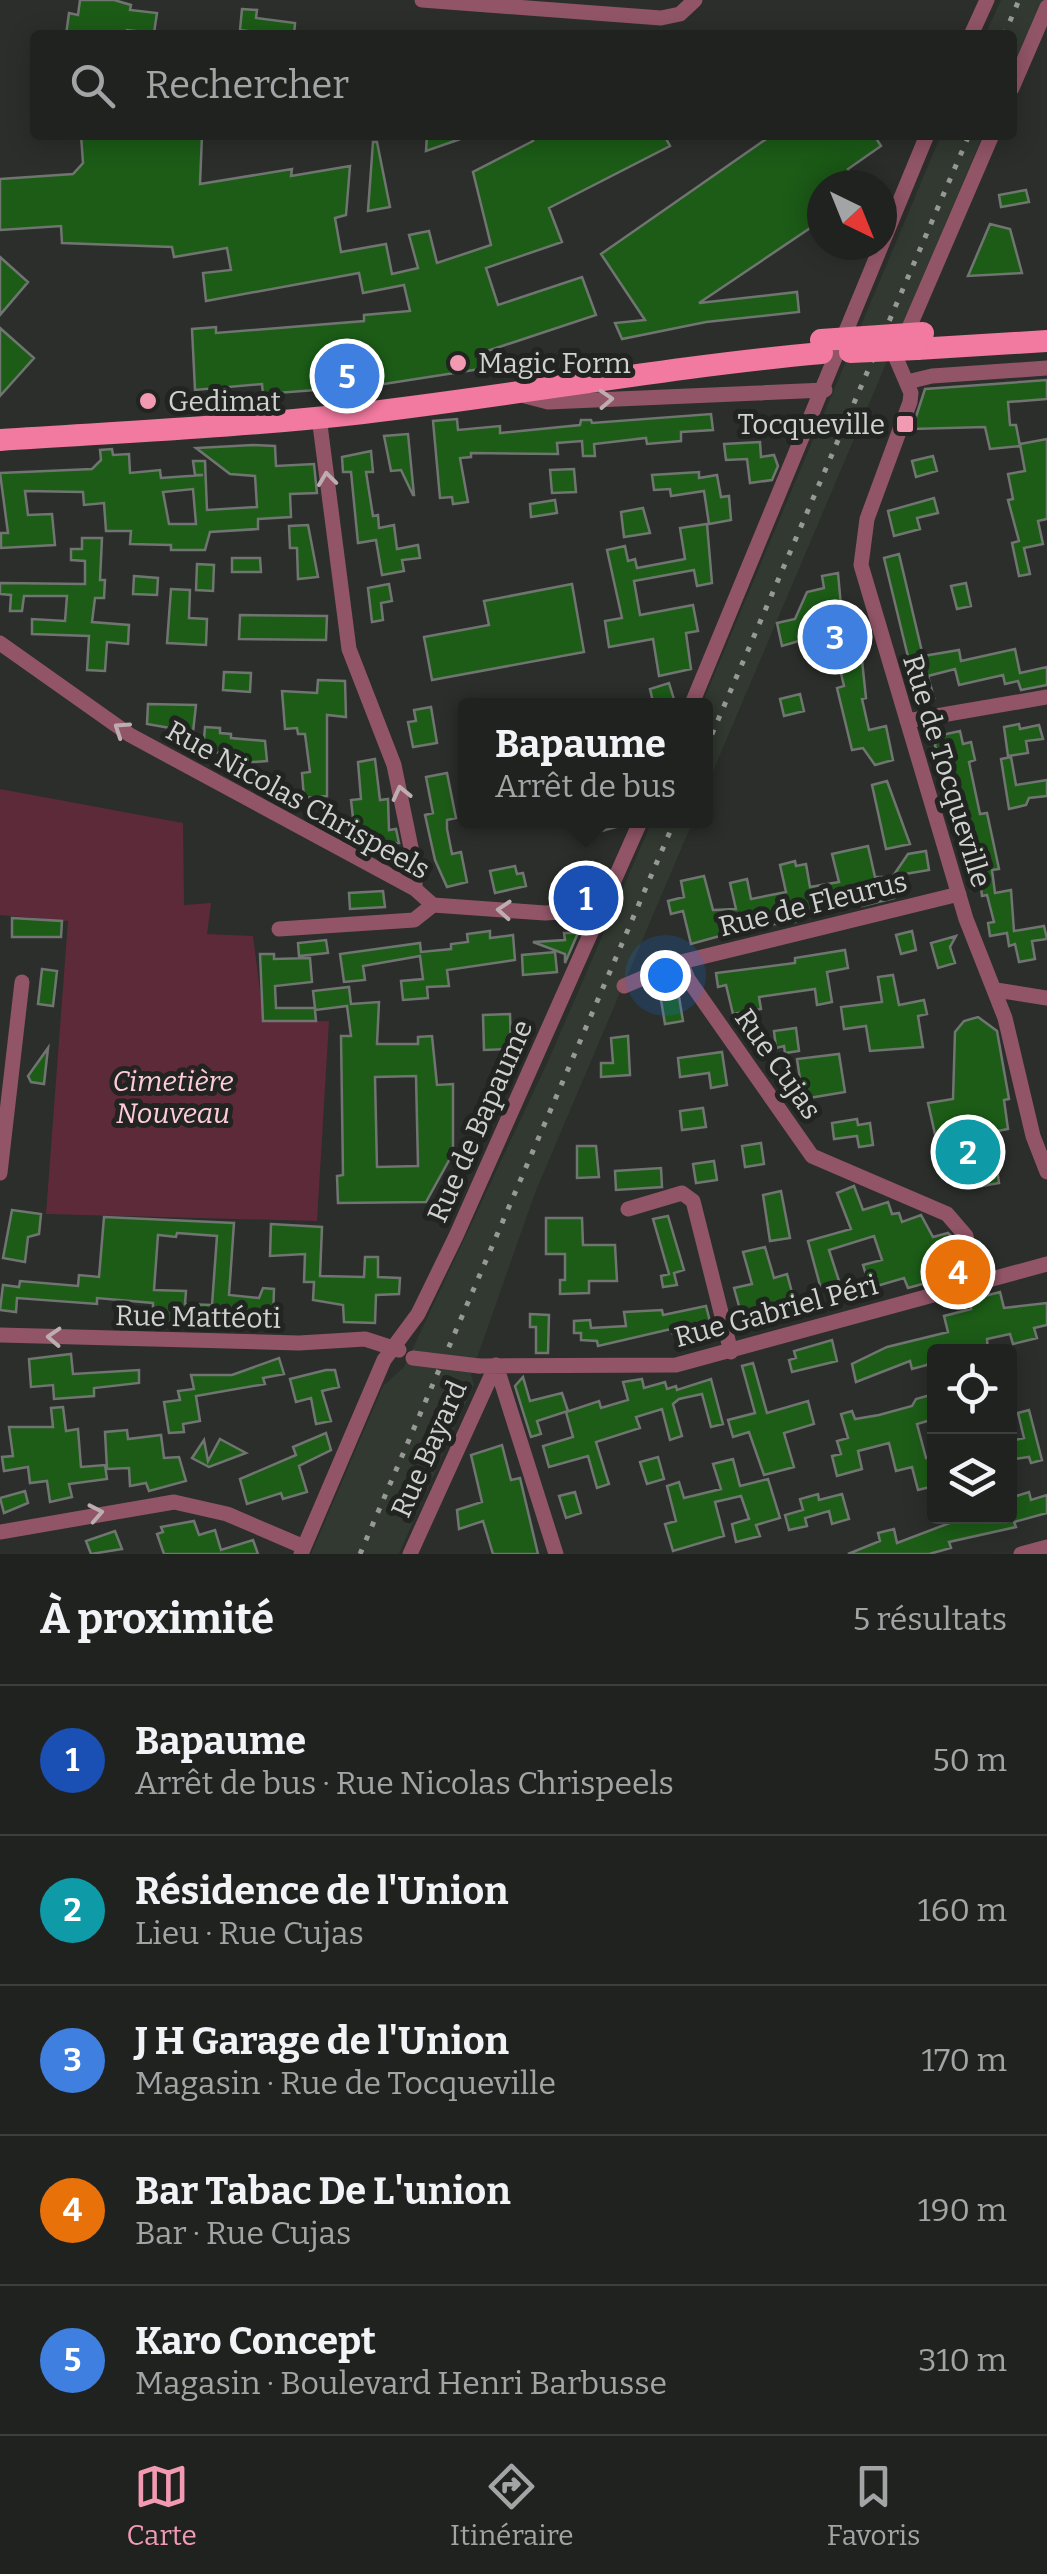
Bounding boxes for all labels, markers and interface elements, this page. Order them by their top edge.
search box [30,30,1017,140]
icon: search [65,58,120,113]
text: Rechercher [145,62,349,108]
north arrow [807,170,897,260]
pin: 5 [314,338,380,414]
place label: Magic Form [478,347,631,380]
marker: Magic Form [447,352,469,374]
place label: Gedimat [168,385,281,418]
one-way arrow [598,389,614,410]
marker: Gedimat [137,390,159,412]
place label: Tocqueville [737,408,885,441]
marker: Tocqueville [894,413,916,435]
one-way arrow [317,471,338,487]
pin: 3 [802,600,868,674]
street label: Rue de Tocqueville [896,651,998,891]
popup [458,698,713,828]
street label: Rue Nicolas Chrispeels [161,714,435,886]
text: Bapaume [495,721,666,767]
one-way arrow [114,723,133,741]
text: Arrêt de bus [495,767,676,805]
one-way arrow [391,785,412,802]
pin: 1 [554,860,618,936]
street label: Rue de Fleurus [715,865,911,943]
one-way arrow [496,900,512,922]
your location [640,950,691,1001]
street label: Rue Cujas [728,1002,828,1126]
street label: Rue de Bapaume [421,1015,539,1227]
park label: Cimetière Nouveau [112,1065,234,1130]
pin: 2 [936,1114,1000,1190]
pin: 4 [926,1234,990,1310]
street label: Rue Gabriel Péri [671,1268,881,1354]
street label: Rue Mattéoti [115,1299,281,1335]
one-way arrow [45,1327,61,1348]
map controls [927,1344,1017,1524]
button: locate [927,1344,1017,1434]
street label: Rue Bayard [384,1376,474,1522]
button: layers [927,1434,1017,1524]
one-way arrow [87,1504,104,1525]
text: À proximité [40,1594,274,1644]
text: 5 résultats [853,1600,1007,1638]
text: Bapaume [135,1718,306,1764]
text: 1 [66,1741,79,1779]
text: 50 m [932,1741,1007,1779]
text: Arrêt de bus · Rue Nicolas Chrispeels [135,1764,674,1802]
text: Résidence de l'Union [135,1868,509,1914]
text: 2 [63,1891,82,1929]
text: 160 m [918,1891,1007,1929]
text: Lieu · Rue Cujas [135,1914,364,1952]
text: J H Garage de l'Union [135,2018,509,2064]
text: 3 [63,2041,82,2079]
text: 170 m [921,2041,1007,2079]
text: Magasin · Rue de Tocqueville [135,2064,556,2102]
text: Bar Tabac De L'union [135,2168,511,2214]
text: 4 [63,2191,82,2229]
text: 190 m [918,2191,1007,2229]
text: Bar · Rue Cujas [135,2214,351,2252]
text: Karo Concept [135,2318,376,2364]
text: 5 [64,2341,81,2379]
text: 310 m [918,2341,1007,2379]
text: Magasin · Boulevard Henri Barbusse [135,2364,667,2402]
tab: Carte [127,2459,197,2552]
tab: Itinéraire [450,2459,574,2552]
tab: Favoris [827,2459,920,2552]

